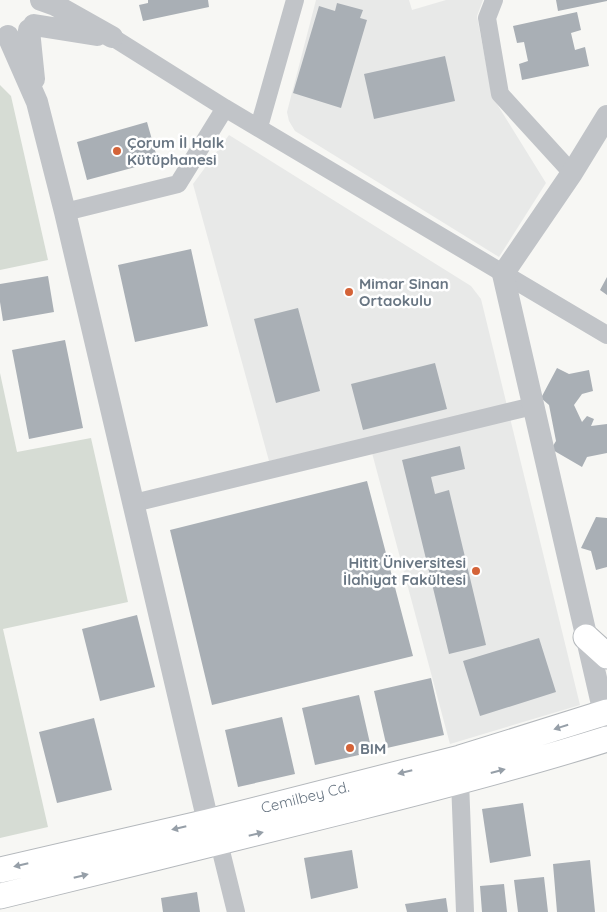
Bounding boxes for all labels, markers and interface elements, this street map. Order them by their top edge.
place label: Çorum İl Halk Kütüphanesi [127,133,224,169]
marker: Çorum İl Halk Kütüphanesi [111,145,123,157]
place label: Mimar Sinan Ortaokulu [359,274,449,310]
marker: Mimar Sinan Ortaokulu [343,286,355,298]
place label: Hitit Üniversitesi İlahiyat Fakültesi [343,553,466,589]
marker: Hitit Üniversitesi İlahiyat Fakültesi [470,565,482,577]
one-way arrow [553,723,568,731]
place label: BIM [360,739,386,758]
marker: BIM [344,742,356,754]
one-way arrow [491,767,506,775]
one-way arrow [397,768,412,776]
street label: Cemilbey Cd. [259,777,351,817]
one-way arrow [172,824,187,832]
one-way arrow [249,829,264,837]
one-way arrow [13,861,28,869]
one-way arrow [74,872,89,880]

